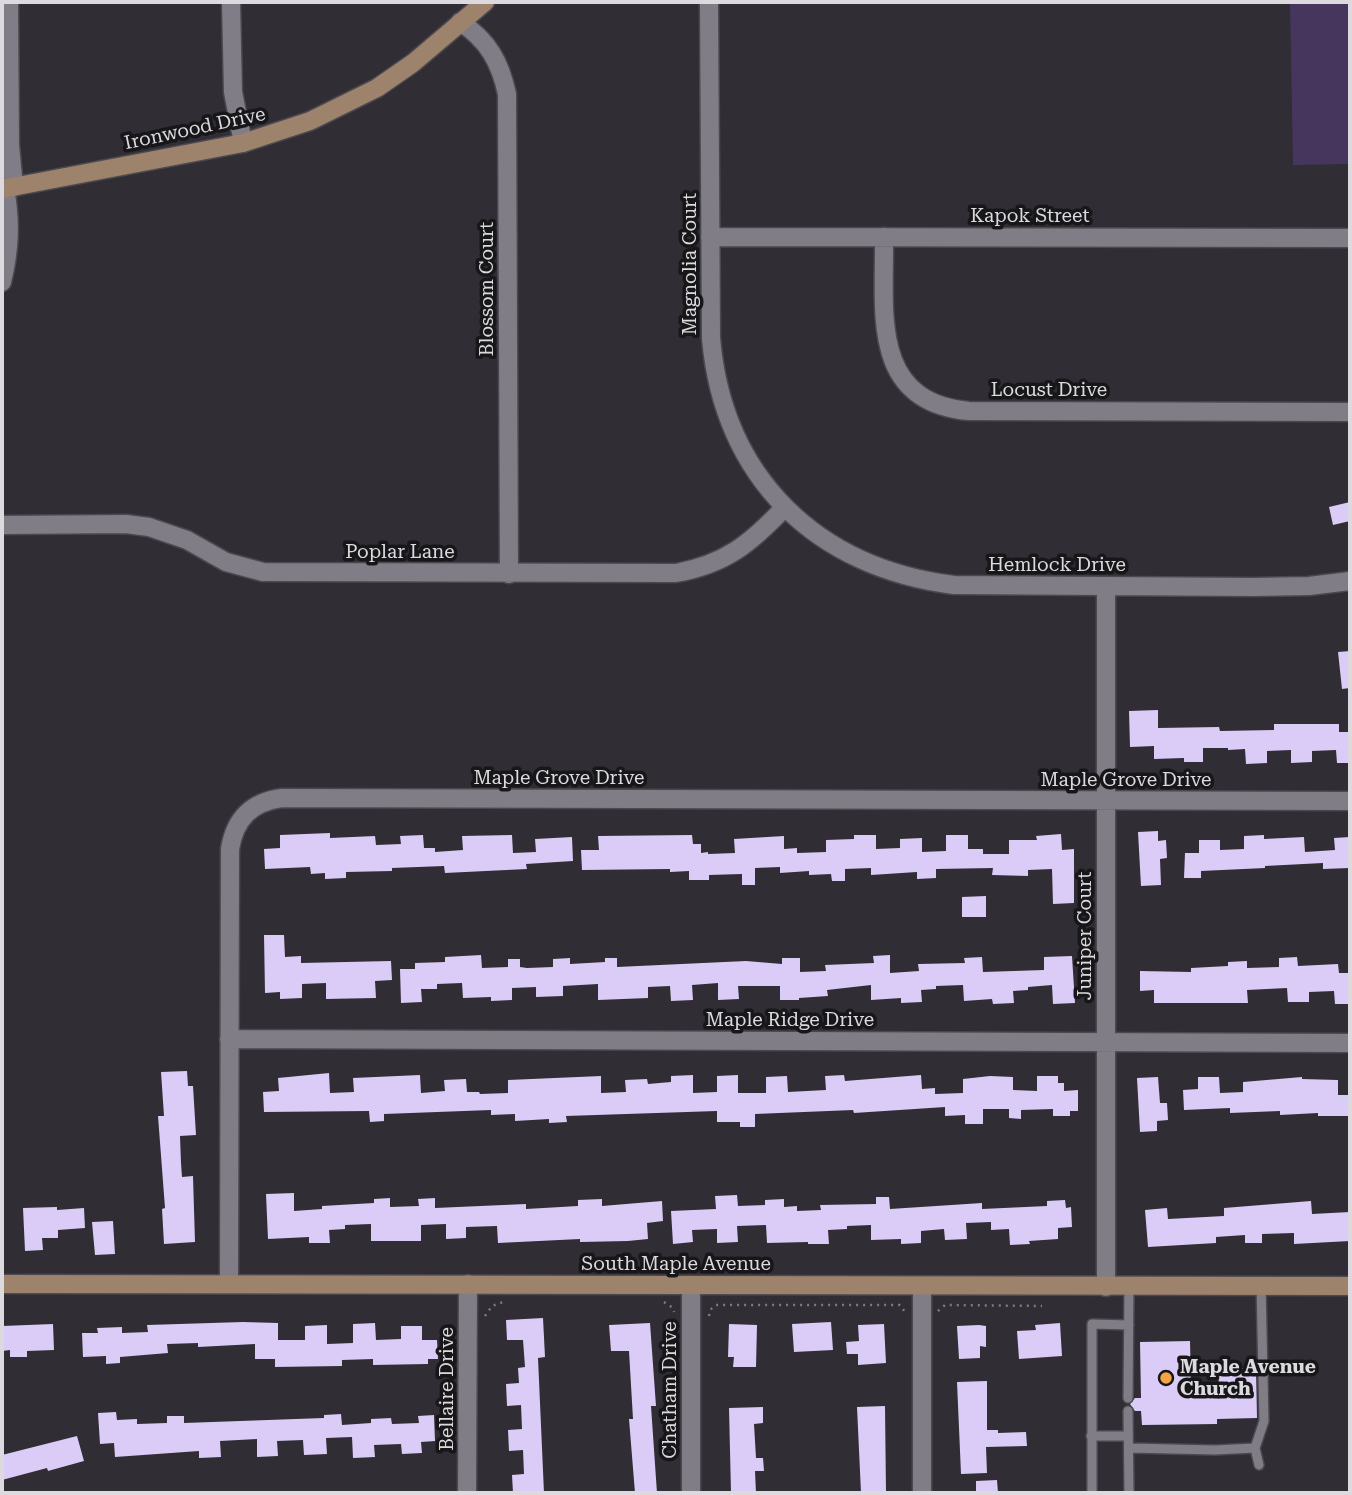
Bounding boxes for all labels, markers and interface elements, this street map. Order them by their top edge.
street label: Ironwood Drive [122,103,268,155]
street label: Magnolia Court [679,193,701,335]
street label: Kapok Street [970,205,1090,227]
street label: Blossom Court [476,222,498,356]
street label: Locust Drive [991,379,1107,401]
street label: Poplar Lane [345,541,455,563]
street label: Hemlock Drive [988,554,1126,576]
street label: Maple Grove Drive [474,767,644,789]
street label: Maple Grove Drive [1041,769,1211,791]
street label: Juniper Court [1074,872,1096,1000]
street label: Maple Ridge Drive [706,1009,874,1031]
street label: South Maple Avenue [581,1253,771,1275]
street label: Chatham Drive [659,1321,681,1459]
street label: Bellaire Drive [436,1327,458,1451]
place label: Maple Avenue Church [1180,1356,1316,1400]
marker: Maple Avenue Church [1158,1370,1174,1386]

